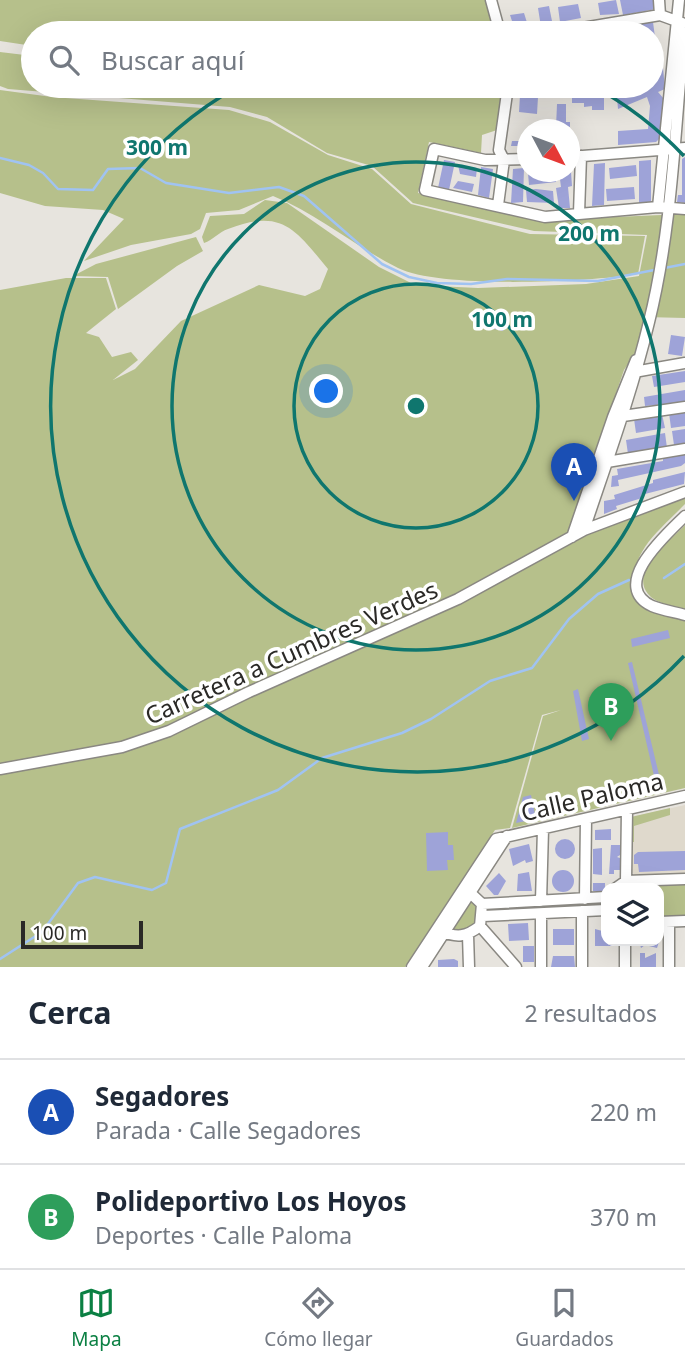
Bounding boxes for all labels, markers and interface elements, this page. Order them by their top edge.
search box [21,21,664,98]
icon: search [45,41,83,79]
text: Buscar aquí [101,42,244,78]
north arrow [517,119,580,182]
text: 300 m [126,133,188,161]
text: 200 m [558,219,620,247]
text: 100 m [471,305,533,333]
your location [309,374,343,408]
centre of rings [404,394,428,418]
pin: A [551,443,597,501]
street label: Carretera a Cumbres Verdes [139,572,443,732]
pin: B [588,683,634,741]
street label: Calle Paloma [517,764,667,828]
map controls [601,883,664,946]
button: layers [601,883,664,946]
scale bar [21,918,144,950]
text: 100 m [32,920,87,946]
text: Cerca [28,992,111,1033]
text: 2 resultados [524,997,657,1029]
text: Segadores [95,1078,229,1114]
text: A [43,1096,59,1128]
text: 220 m [590,1096,657,1128]
text: Parada · Calle Segadores [95,1114,361,1146]
text: Polideportivo Los Hoyos [95,1183,406,1219]
text: B [43,1201,59,1233]
text: 370 m [590,1201,657,1233]
text: Deportes · Calle Paloma [95,1219,352,1251]
tab: Mapa [71,1284,122,1352]
tab: Cómo llegar [264,1284,373,1352]
tab: Guardados [515,1284,614,1352]

